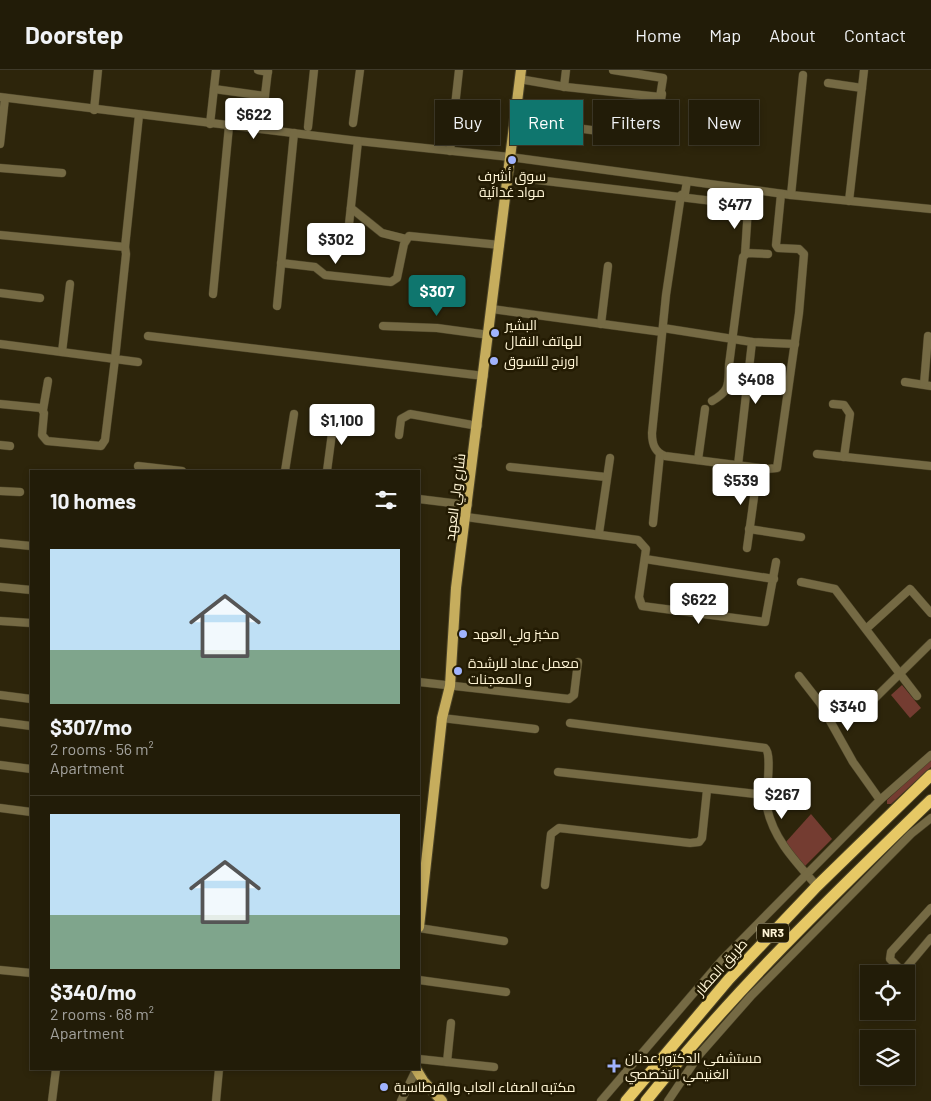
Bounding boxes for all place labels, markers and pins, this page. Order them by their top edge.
pin: $622 [224,98,284,140]
marker: سوق أشرف مواد غدائية [506,154,518,166]
place label: سوق أشرف مواد غدائية [478,167,546,200]
pin: $477 [705,188,765,230]
pin: $302 [306,222,366,265]
pin: $307 [407,274,467,317]
place label: البشير للهاتف النقال [504,316,582,350]
marker: البشير للهاتف النقال [489,327,501,339]
place label: اورنج للتسوق [504,352,579,370]
marker: اورنج للتسوق [488,355,500,367]
pin: $408 [726,362,786,405]
pin: $1,100 [301,404,383,446]
pin: $539 [711,464,771,506]
pin: $622 [669,582,729,625]
place label: مخبز ولي العهد [473,625,560,646]
marker: مخبز ولي العهد [457,628,469,640]
place label: معمل عماد للرشدة و المعجنات [468,654,579,687]
marker: معمل عماد للرشدة و المعجنات [452,665,464,677]
pin: $340 [818,690,878,732]
pin: $267 [752,778,812,820]
place label: مستشفي الدكتور عدنان الغنيمي التخصصي [625,1049,762,1086]
marker: مستشفي الدكتور عدنان الغنيمي التخصصي [607,1059,621,1073]
place label: مكتبه الصفاء العاب والقرطاسية [394,1078,576,1095]
marker: مكتبه الصفاء العاب والقرطاسية [378,1081,390,1093]

